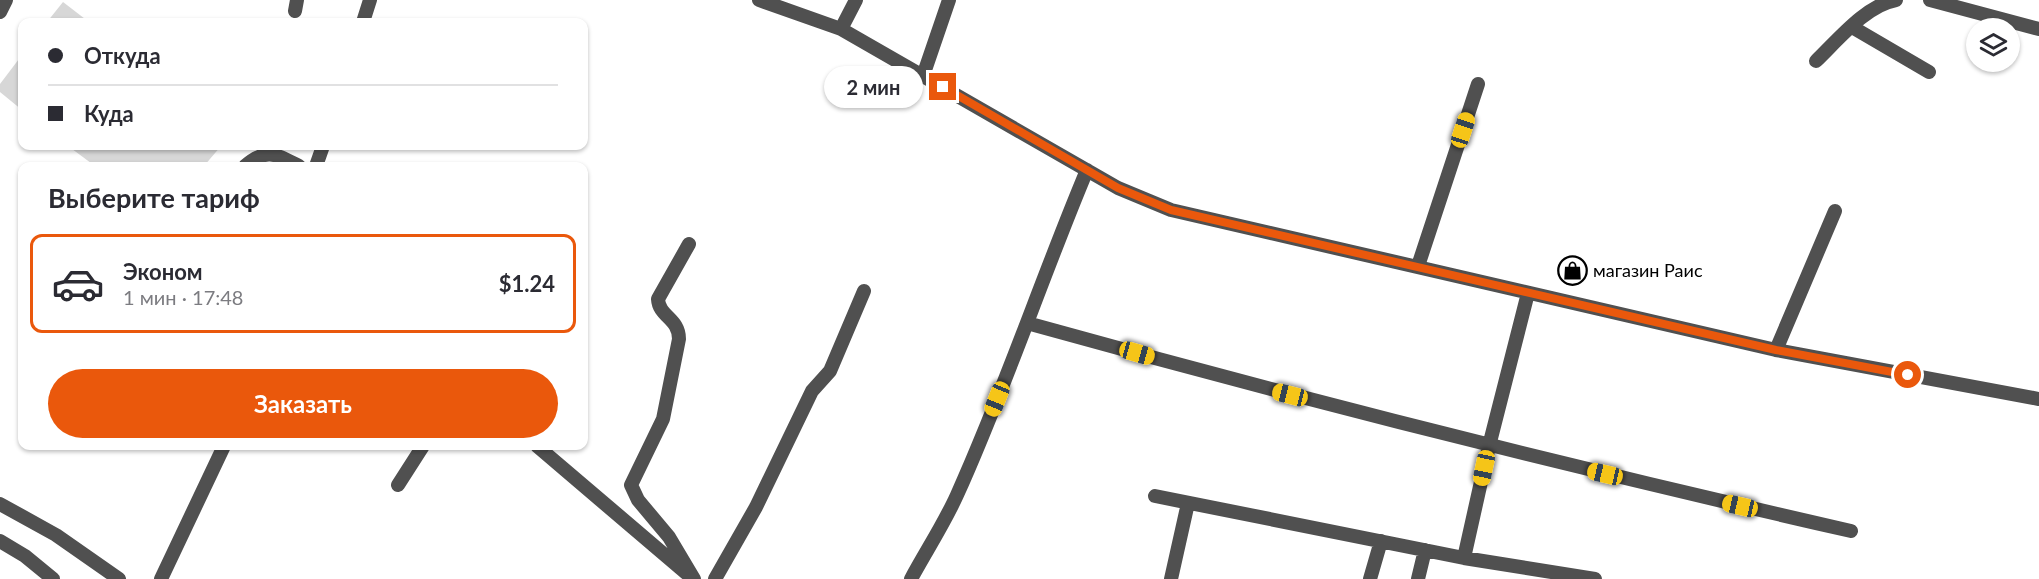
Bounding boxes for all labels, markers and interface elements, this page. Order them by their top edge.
map controls [1966,18,2020,72]
button: layers [1966,18,2020,72]
text: Откуда [84,42,161,69]
callout: 2 мин [823,66,922,108]
route end [929,73,956,100]
text: 2 мин [847,75,900,99]
text: Куда [84,100,134,127]
car [1449,110,1477,150]
text: Выберите тариф [48,181,260,214]
shop icon: магазин Раис [1556,255,1588,287]
icon: car [51,257,105,311]
text: Эконом [123,258,203,285]
place label: магазин Раис [1593,259,1703,281]
text: $1.24 [499,270,555,297]
text: 1 мин · 17:48 [123,285,243,309]
car [1117,339,1157,367]
route start [1894,361,1921,388]
button: Заказать [48,369,558,438]
car [982,379,1012,419]
car [1270,382,1310,408]
car [1471,449,1497,487]
car [1585,461,1625,487]
car [1720,493,1760,519]

